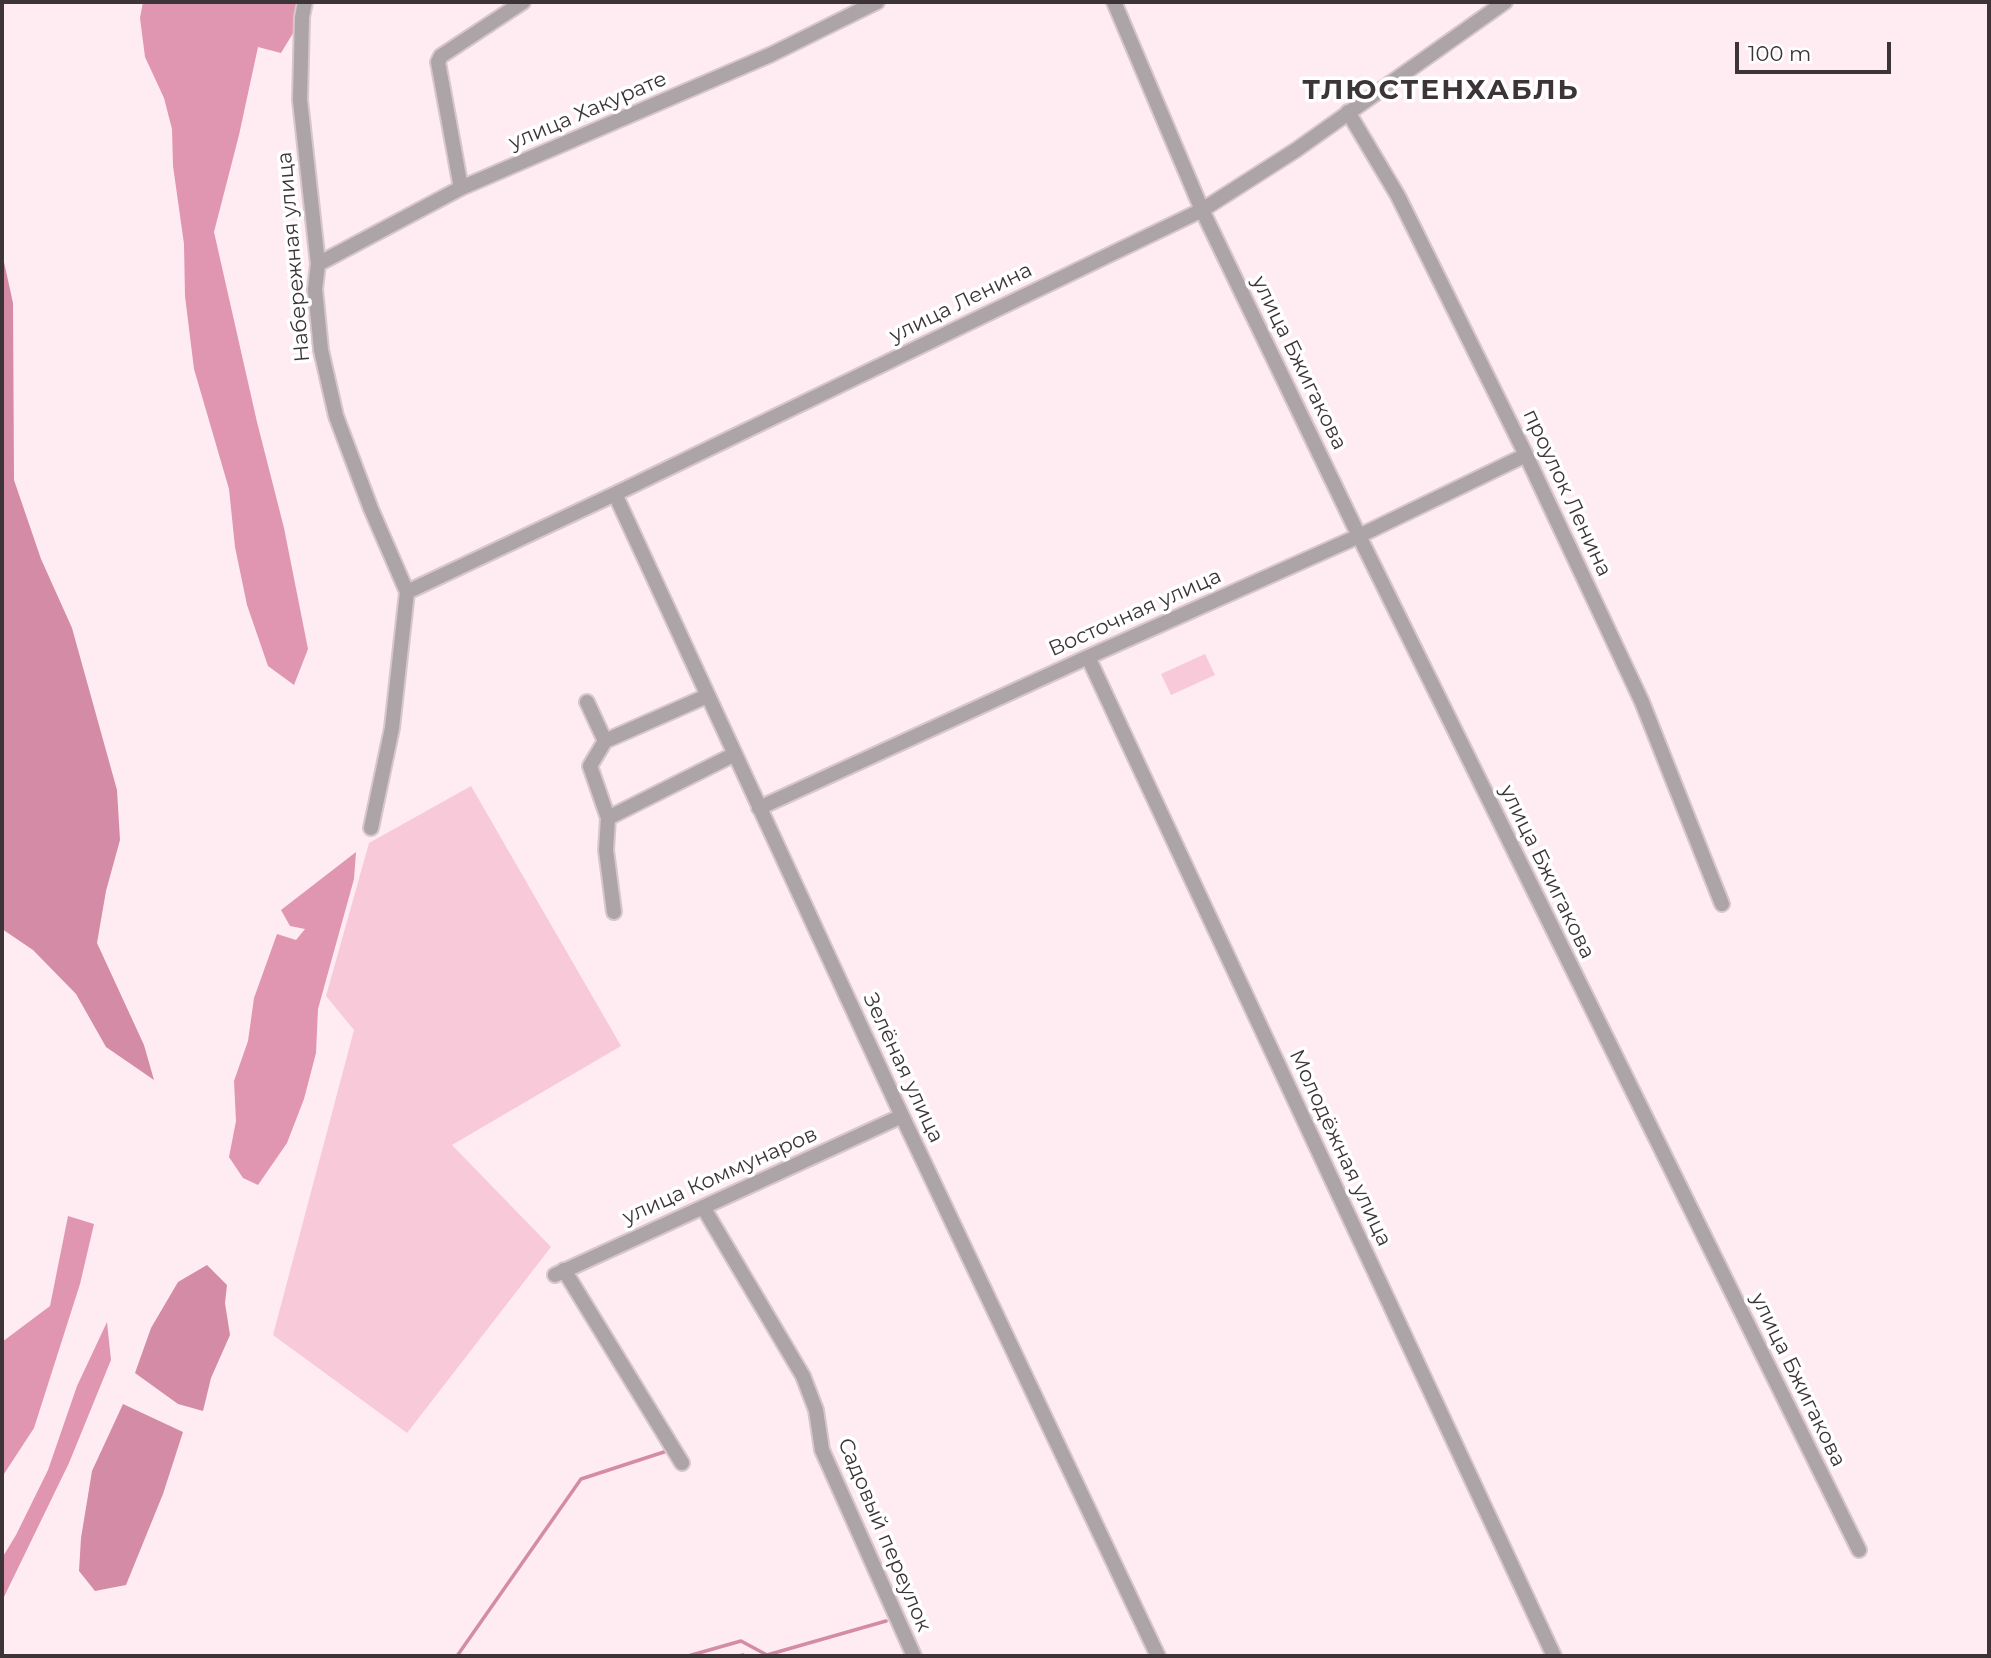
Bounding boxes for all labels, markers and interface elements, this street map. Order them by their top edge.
scale bar [1739,28,1895,72]
text: 100 m [1748,41,1811,66]
street label: улица Хакурате [505,66,671,156]
district label: ТЛЮСТЕНХАБЛЬ [1304,74,1578,108]
street label: Набережная улица [272,151,316,363]
street label: улица Ленина [886,258,1036,348]
street label: улица Бжигакова [1246,272,1352,454]
street label: проулок Ленина [1517,405,1617,581]
street label: Восточная улица [1045,564,1225,662]
street label: улица Бжигакова [1494,781,1600,963]
street label: Зелёная улица [857,989,949,1147]
street label: Молодёжная улица [1283,1046,1397,1250]
street label: улица Коммунаров [619,1122,821,1230]
street label: улица Бжигакова [1745,1289,1851,1471]
street label: Садовый переулок [832,1434,936,1636]

